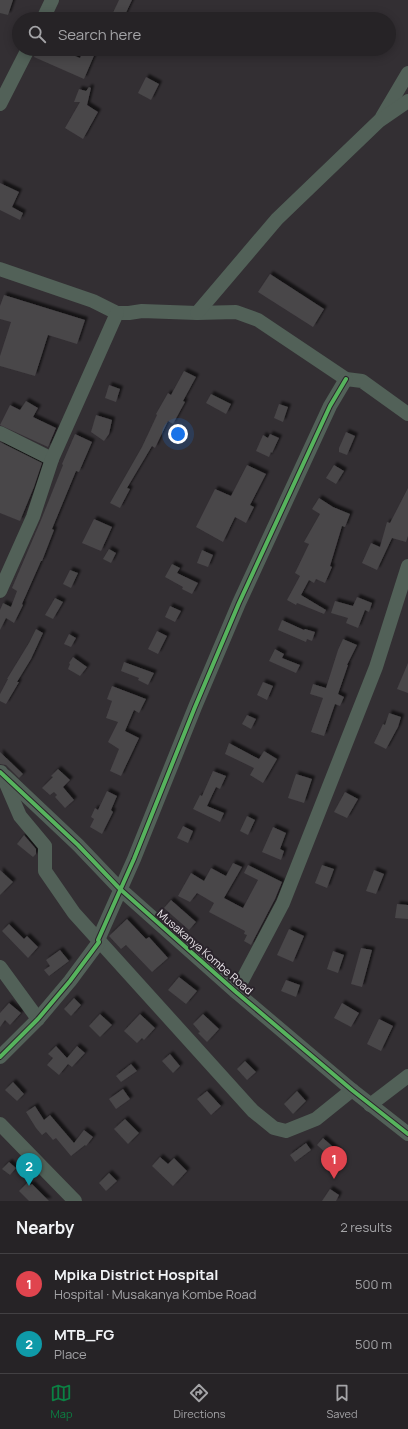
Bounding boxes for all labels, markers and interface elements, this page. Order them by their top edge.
search box [12,12,396,56]
icon: search [26,23,48,45]
text: Search here [58,24,141,45]
your location [168,424,188,444]
street label: Musakanya Kombe Road [154,906,257,997]
pin: 1 [321,1146,347,1179]
pin: 2 [16,1153,42,1186]
text: Nearby [16,1216,74,1239]
text: 2 results [340,1218,392,1236]
text: Mpika District Hospital [54,1264,218,1285]
text: 1 [26,1275,32,1293]
text: 500 m [355,1275,392,1293]
text: Hospital · Musakanya Kombe Road [54,1285,257,1303]
text: MTB_FG [54,1324,114,1345]
text: 2 [25,1335,33,1353]
text: 500 m [355,1335,392,1353]
text: Place [54,1345,87,1363]
tab: Map [50,1382,72,1421]
tab: Directions [173,1382,226,1421]
tab: Saved [327,1382,358,1421]

